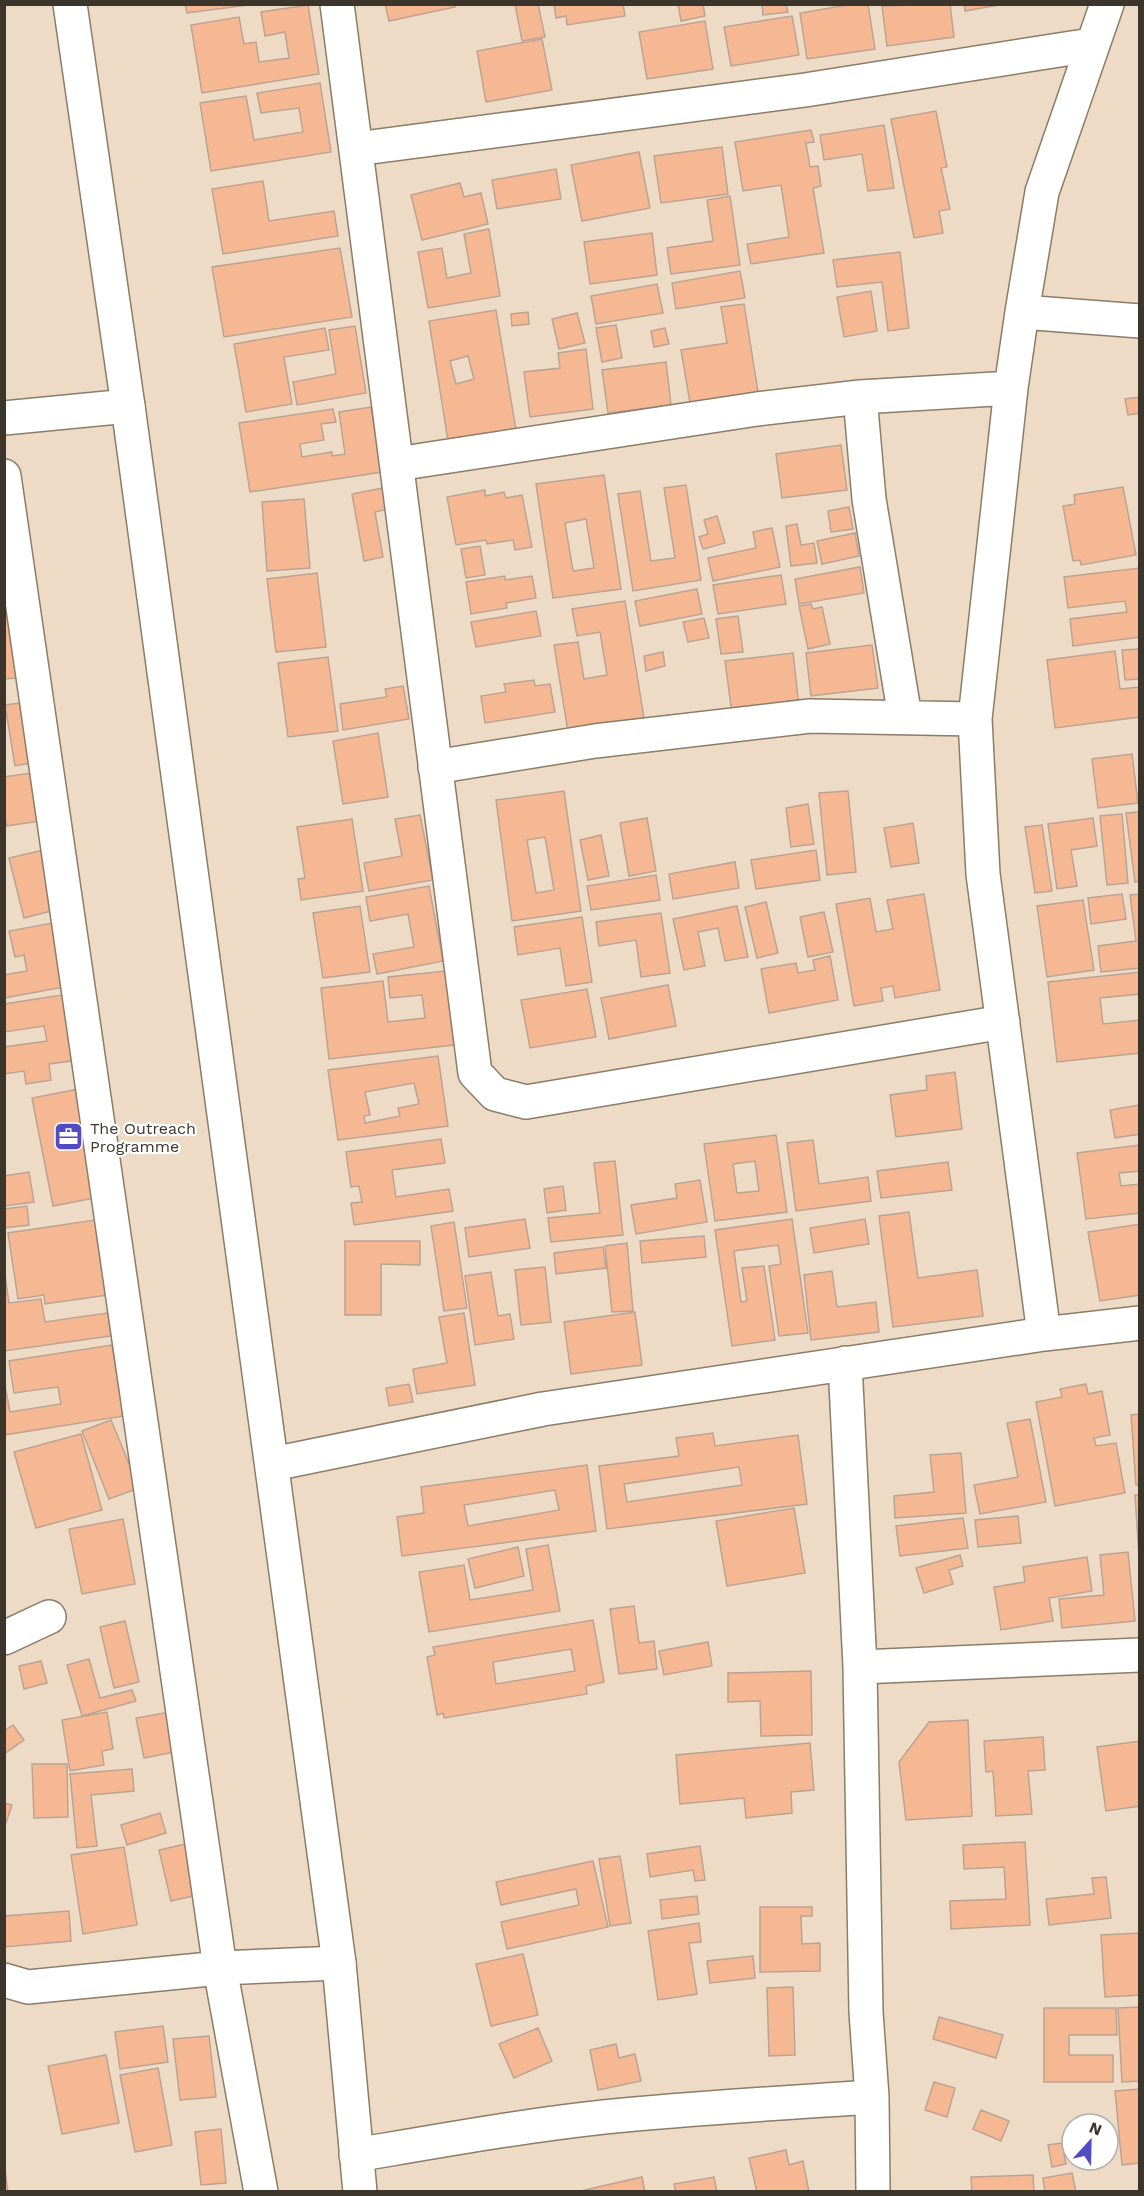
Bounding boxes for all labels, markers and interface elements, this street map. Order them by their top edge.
place label: The Outreach Programme [90,1119,196,1156]
office icon: The Outreach Programme [53,1121,85,1153]
north arrow [1060,2112,1120,2172]
text: N [1086,2118,1104,2140]

